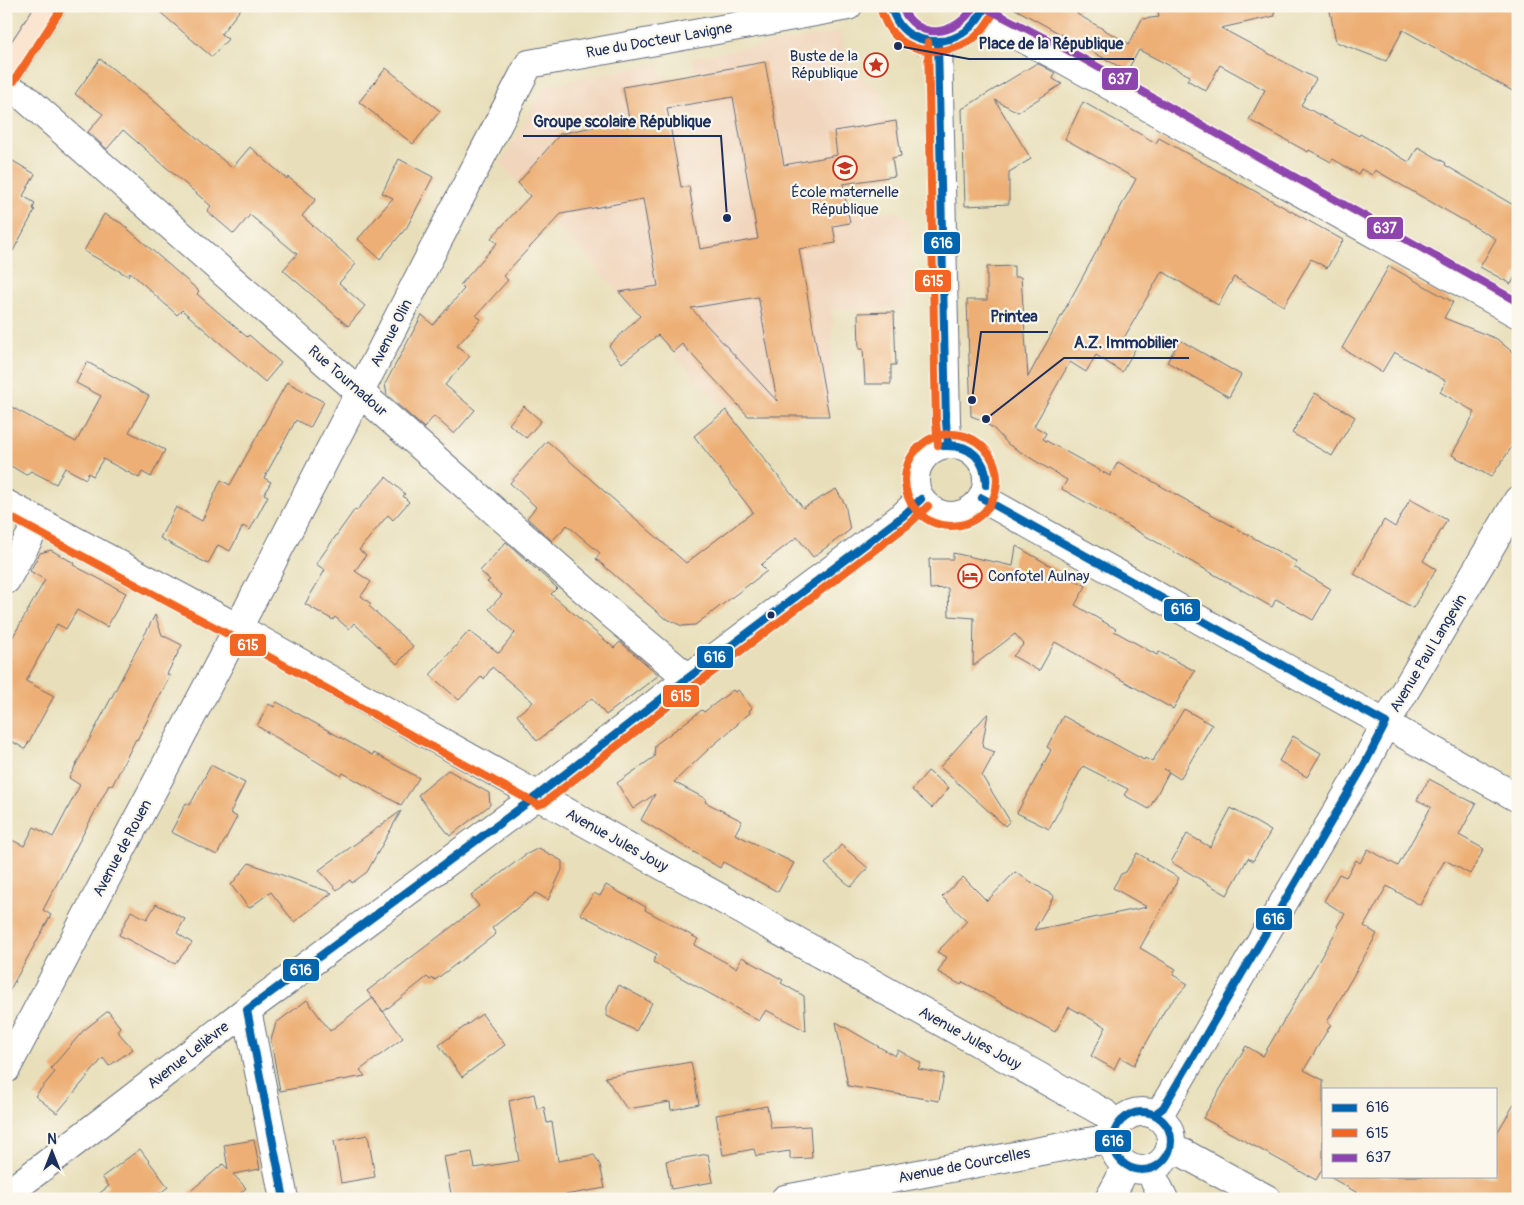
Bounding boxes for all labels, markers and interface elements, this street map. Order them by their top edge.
street label: Rue du Docteur Lavigne [585,18,734,63]
callout: Place de la République [969,28,1134,59]
text: Place de la République [979,34,1125,54]
place label: Buste de la République [790,47,859,83]
place icon: Buste de la République [863,52,889,78]
line badge: 637 [1101,67,1139,91]
text: 637 [1108,71,1132,88]
callout: Groupe scolaire République [523,105,721,136]
text: Groupe scolaire République [533,112,712,132]
school or university icon: École maternelle République [832,155,858,181]
place label: École maternelle République [791,183,899,219]
line badge: 637 [1366,216,1404,240]
text: 637 [1373,220,1397,237]
line badge: 616 [923,231,961,255]
text: 616 [931,235,953,252]
line badge: 615 [914,269,952,293]
text: 615 [922,273,944,290]
street label: Avenue Olin [366,296,417,370]
callout: Printea [981,301,1048,332]
text: Printea [990,307,1038,327]
callout: A.Z. Immobilier [1064,327,1189,358]
text: A.Z. Immobilier [1074,333,1178,353]
street label: Rue Tournadour [304,342,392,421]
hotel icon: Confotel Aulnay [957,563,983,589]
place label: Confotel Aulnay [988,567,1090,586]
street label: Avenue Paul Langevin [1386,591,1471,716]
line badge: 616 [1163,598,1201,622]
text: 616 [1171,601,1193,618]
unlabelled marker [766,610,776,620]
line badge: 615 [229,633,267,657]
text: 615 [237,637,259,654]
line badge: 616 [696,645,734,669]
text: 616 [704,649,726,666]
line badge: 615 [662,684,700,708]
text: 615 [670,688,692,705]
street label: Avenue de Rouen [89,796,156,900]
street label: Avenue Jules Jouy [562,804,672,877]
line badge: 616 [1255,907,1293,931]
text: 616 [1263,911,1285,928]
line badge: 616 [282,958,320,982]
text: 616 [290,962,312,979]
street label: Avenue Jules Jouy [915,1002,1025,1075]
street label: Avenue Lelièvre [144,1017,234,1093]
legend [1322,1088,1496,1178]
text: 616 [1366,1098,1389,1117]
text: 615 [1366,1124,1389,1143]
north arrow [28,1128,78,1178]
line badge: 616 [1094,1129,1132,1153]
text: N [47,1131,57,1148]
text: 616 [1102,1133,1124,1150]
street label: Avenue de Courcelles [897,1143,1032,1188]
text: 637 [1366,1148,1391,1167]

